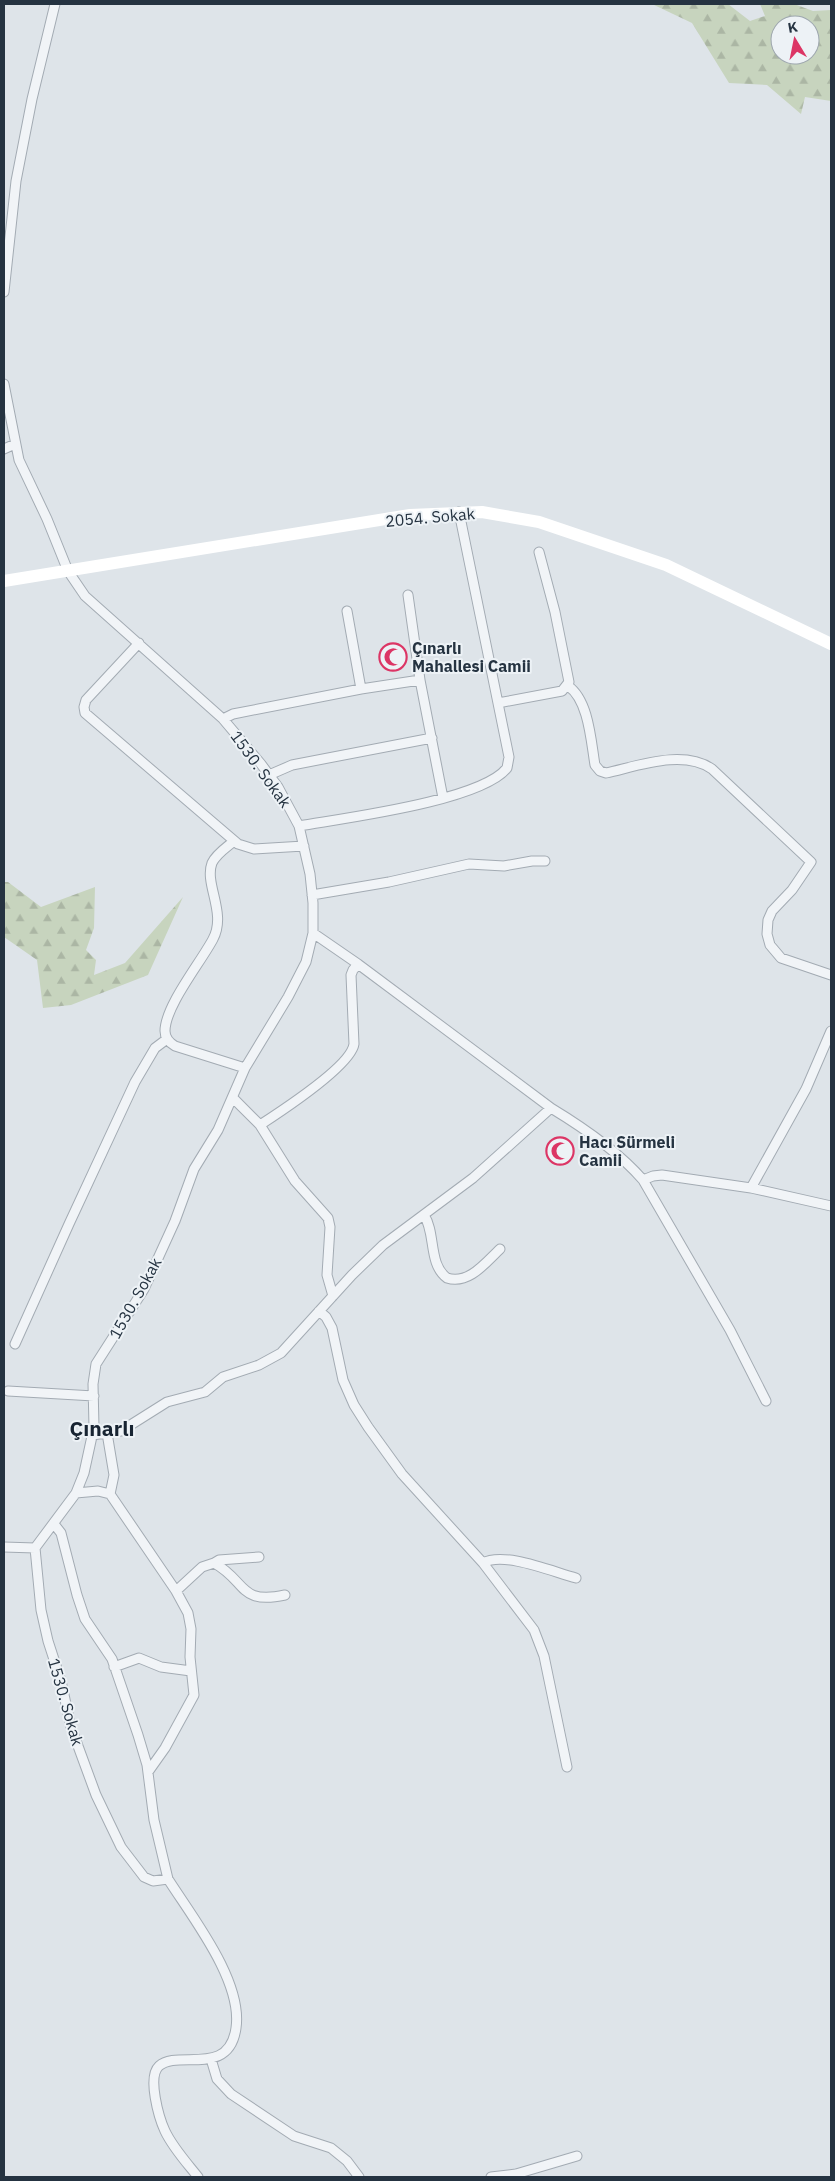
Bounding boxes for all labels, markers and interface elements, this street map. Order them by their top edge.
north arrow [770,15,820,65]
text: K [786,17,799,37]
street label: 2054. Sokak [384,503,476,531]
place label: Çınarlı Mahallesi Camii [412,638,531,676]
mosque icon: Çınarlı Mahallesi Camii [378,642,408,672]
street label: 1530. Sokak [226,727,296,812]
place label: Hacı Sürmeli Camii [579,1132,675,1170]
mosque icon: Hacı Sürmeli Camii [545,1136,575,1166]
street label: 1530. Sokak [104,1253,166,1342]
district label: Çınarlı [70,1414,135,1442]
street label: 1530. Sokak [44,1656,88,1749]

